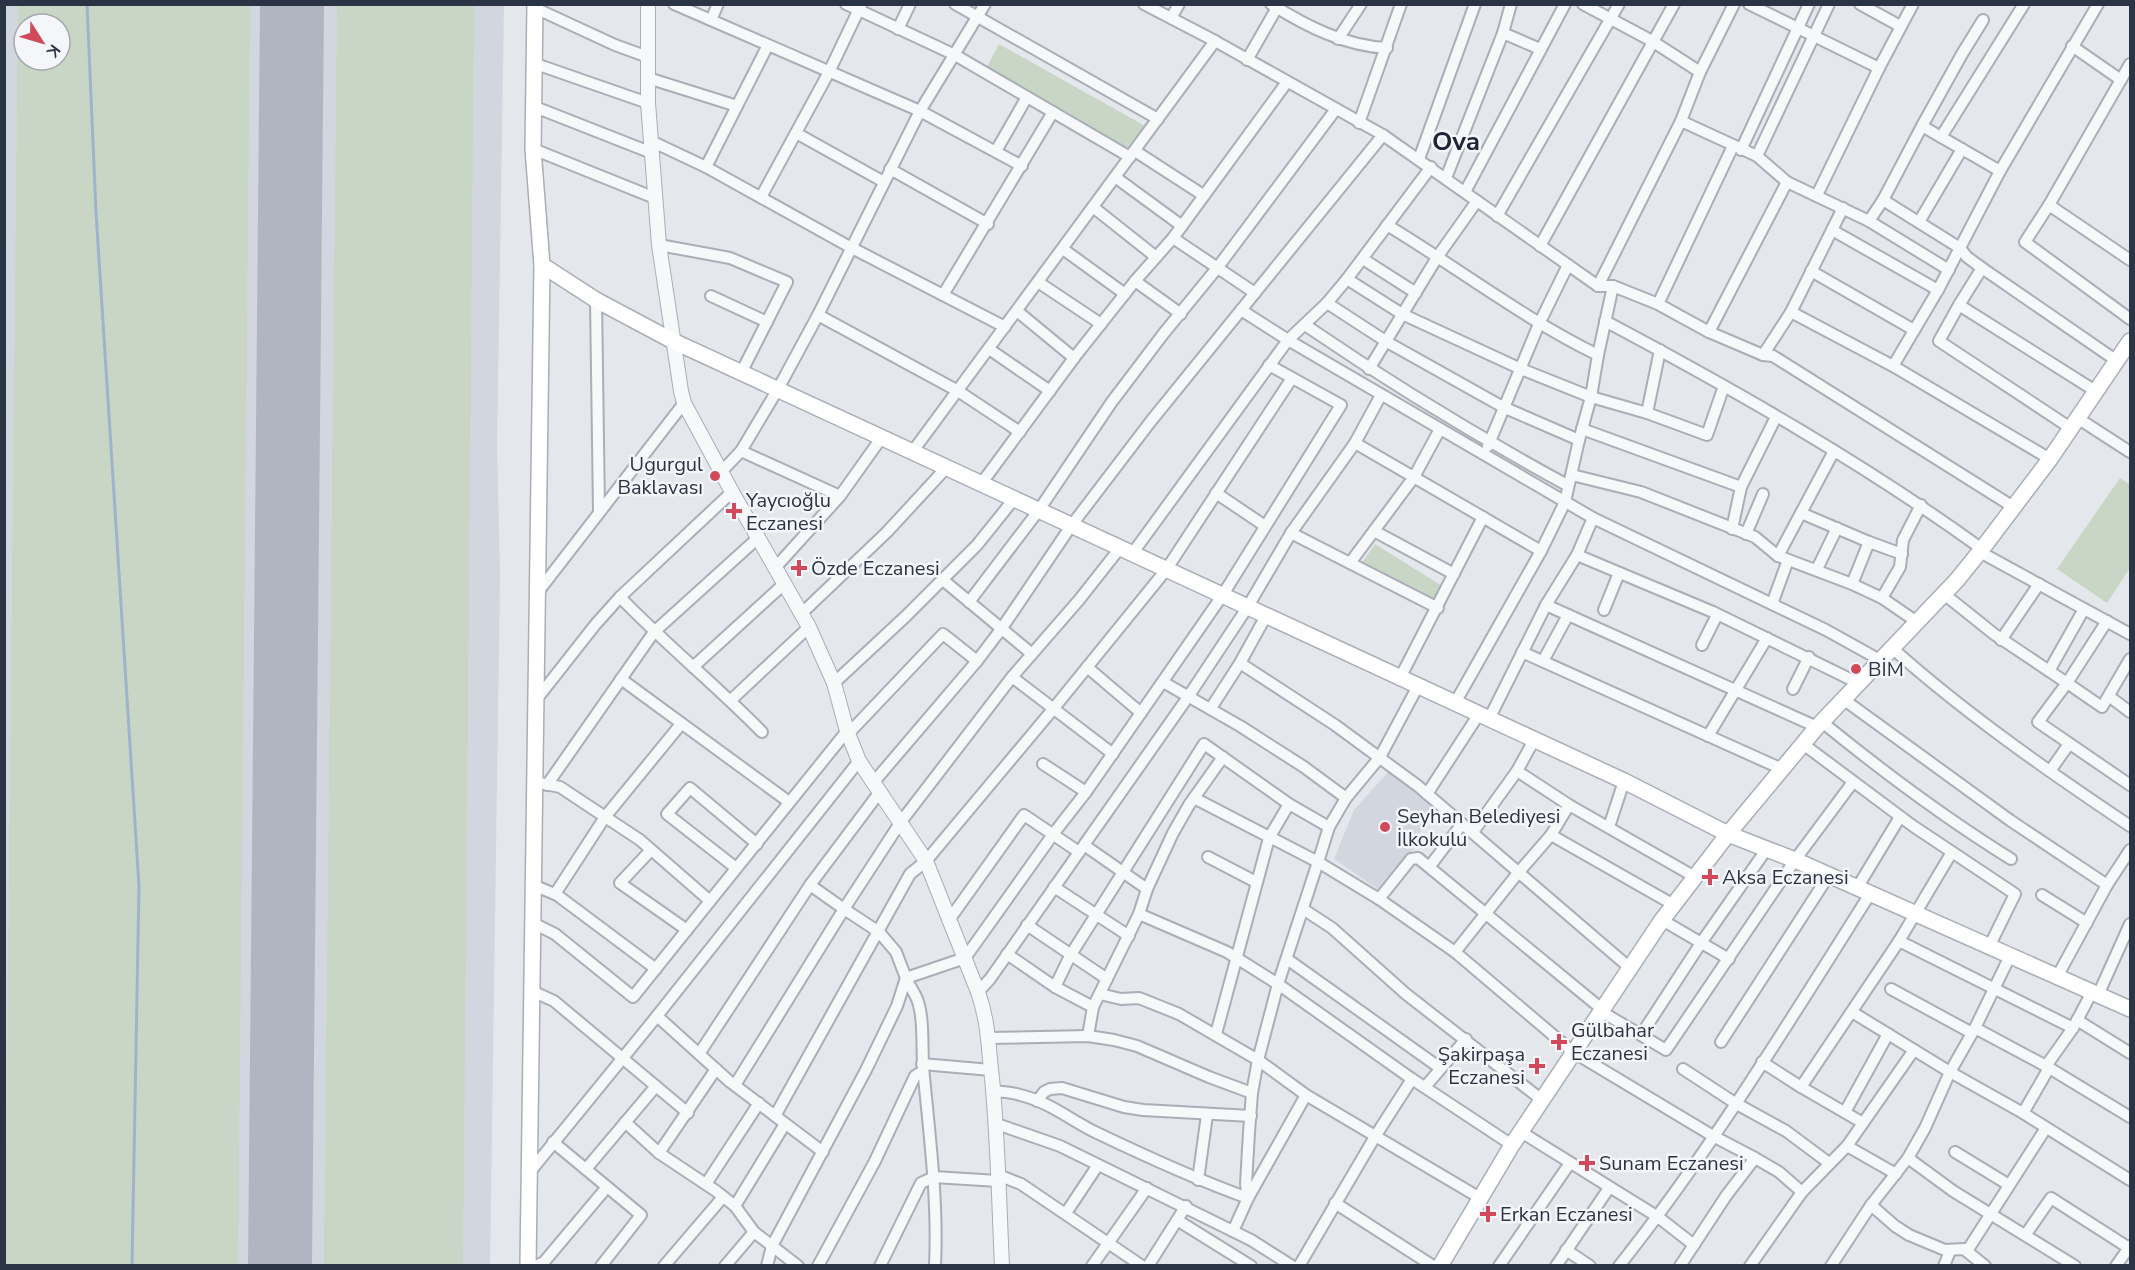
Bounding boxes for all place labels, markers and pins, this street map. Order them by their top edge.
place label: Ugurgul Baklavası [618,451,703,501]
marker: Ugurgul Baklavası [708,469,722,483]
place label: Yaycıoğlu Eczanesi [745,487,831,537]
marker: Yaycıoğlu Eczanesi [727,504,741,518]
place label: Özde Eczanesi [811,555,940,582]
marker: Özde Eczanesi [792,561,806,575]
place label: BİM [1868,656,1904,683]
marker: BİM [1849,662,1863,676]
place label: Seyhan Belediyesi İlkokulu [1397,803,1561,853]
marker: Seyhan Belediyesi İlkokulu [1378,820,1392,834]
place label: Aksa Eczanesi [1722,864,1849,891]
marker: Aksa Eczanesi [1703,870,1717,884]
place label: Gülbahar Eczanesi [1571,1017,1654,1067]
marker: Gülbahar Eczanesi [1552,1035,1566,1049]
place label: Şakirpaşa Eczanesi [1438,1041,1525,1091]
marker: Şakirpaşa Eczanesi [1530,1059,1544,1073]
place label: Sunam Eczanesi [1599,1150,1744,1177]
marker: Sunam Eczanesi [1580,1156,1594,1170]
place label: Erkan Eczanesi [1500,1201,1633,1228]
marker: Erkan Eczanesi [1481,1207,1495,1221]

